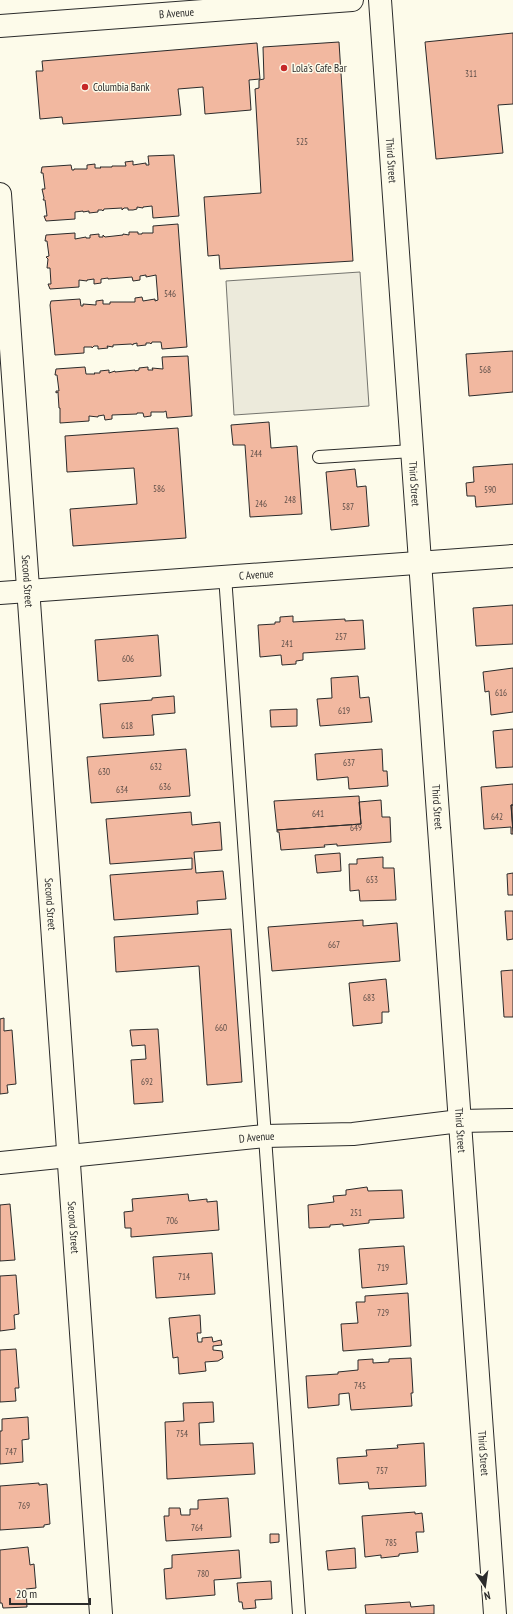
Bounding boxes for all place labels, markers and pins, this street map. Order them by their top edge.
place label: Lola's Cafe Bar [292,61,347,75]
marker: Lola's Cafe Bar [279,63,289,73]
place label: Columbia Bank [93,80,150,94]
marker: Columbia Bank [80,82,90,92]

